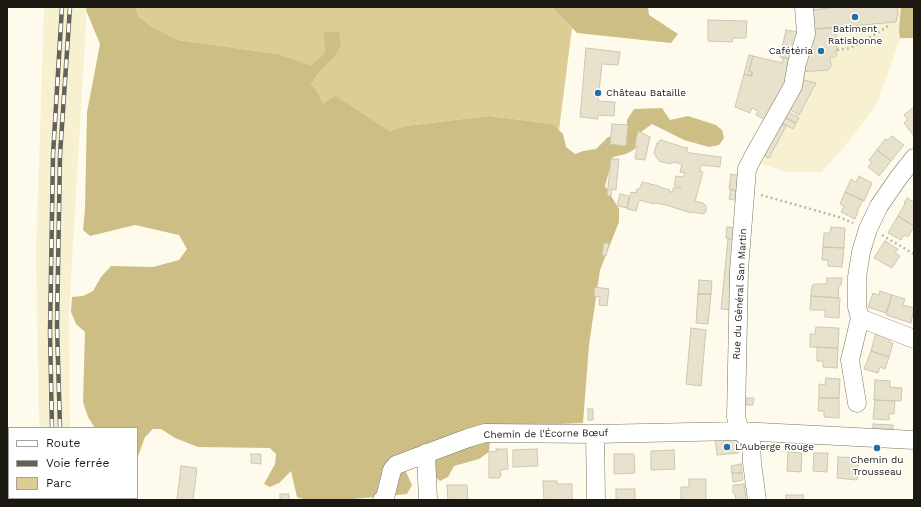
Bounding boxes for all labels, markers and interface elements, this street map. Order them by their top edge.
marker: Batiment Ratisbonne [850,12,860,22]
place label: Batiment Ratisbonne [828,23,882,46]
place label: Cafétéria [769,45,813,57]
marker: Cafétéria [816,46,826,56]
place label: Château Bataille [606,87,686,99]
marker: Château Bataille [593,88,603,98]
street label: Rue du Général San Martin [731,228,749,360]
legend [8,427,138,499]
street label: Chemin de l'Écorne Bœuf [483,427,609,441]
text: Route [46,436,80,450]
place label: L'Auberge Rouge [735,441,814,453]
marker: L'Auberge Rouge [722,442,732,452]
marker: Chemin du Trousseau [872,443,882,453]
place label: Chemin du Trousseau [850,454,904,478]
text: Voie ferrée [46,456,109,470]
text: Parc [46,476,72,490]

